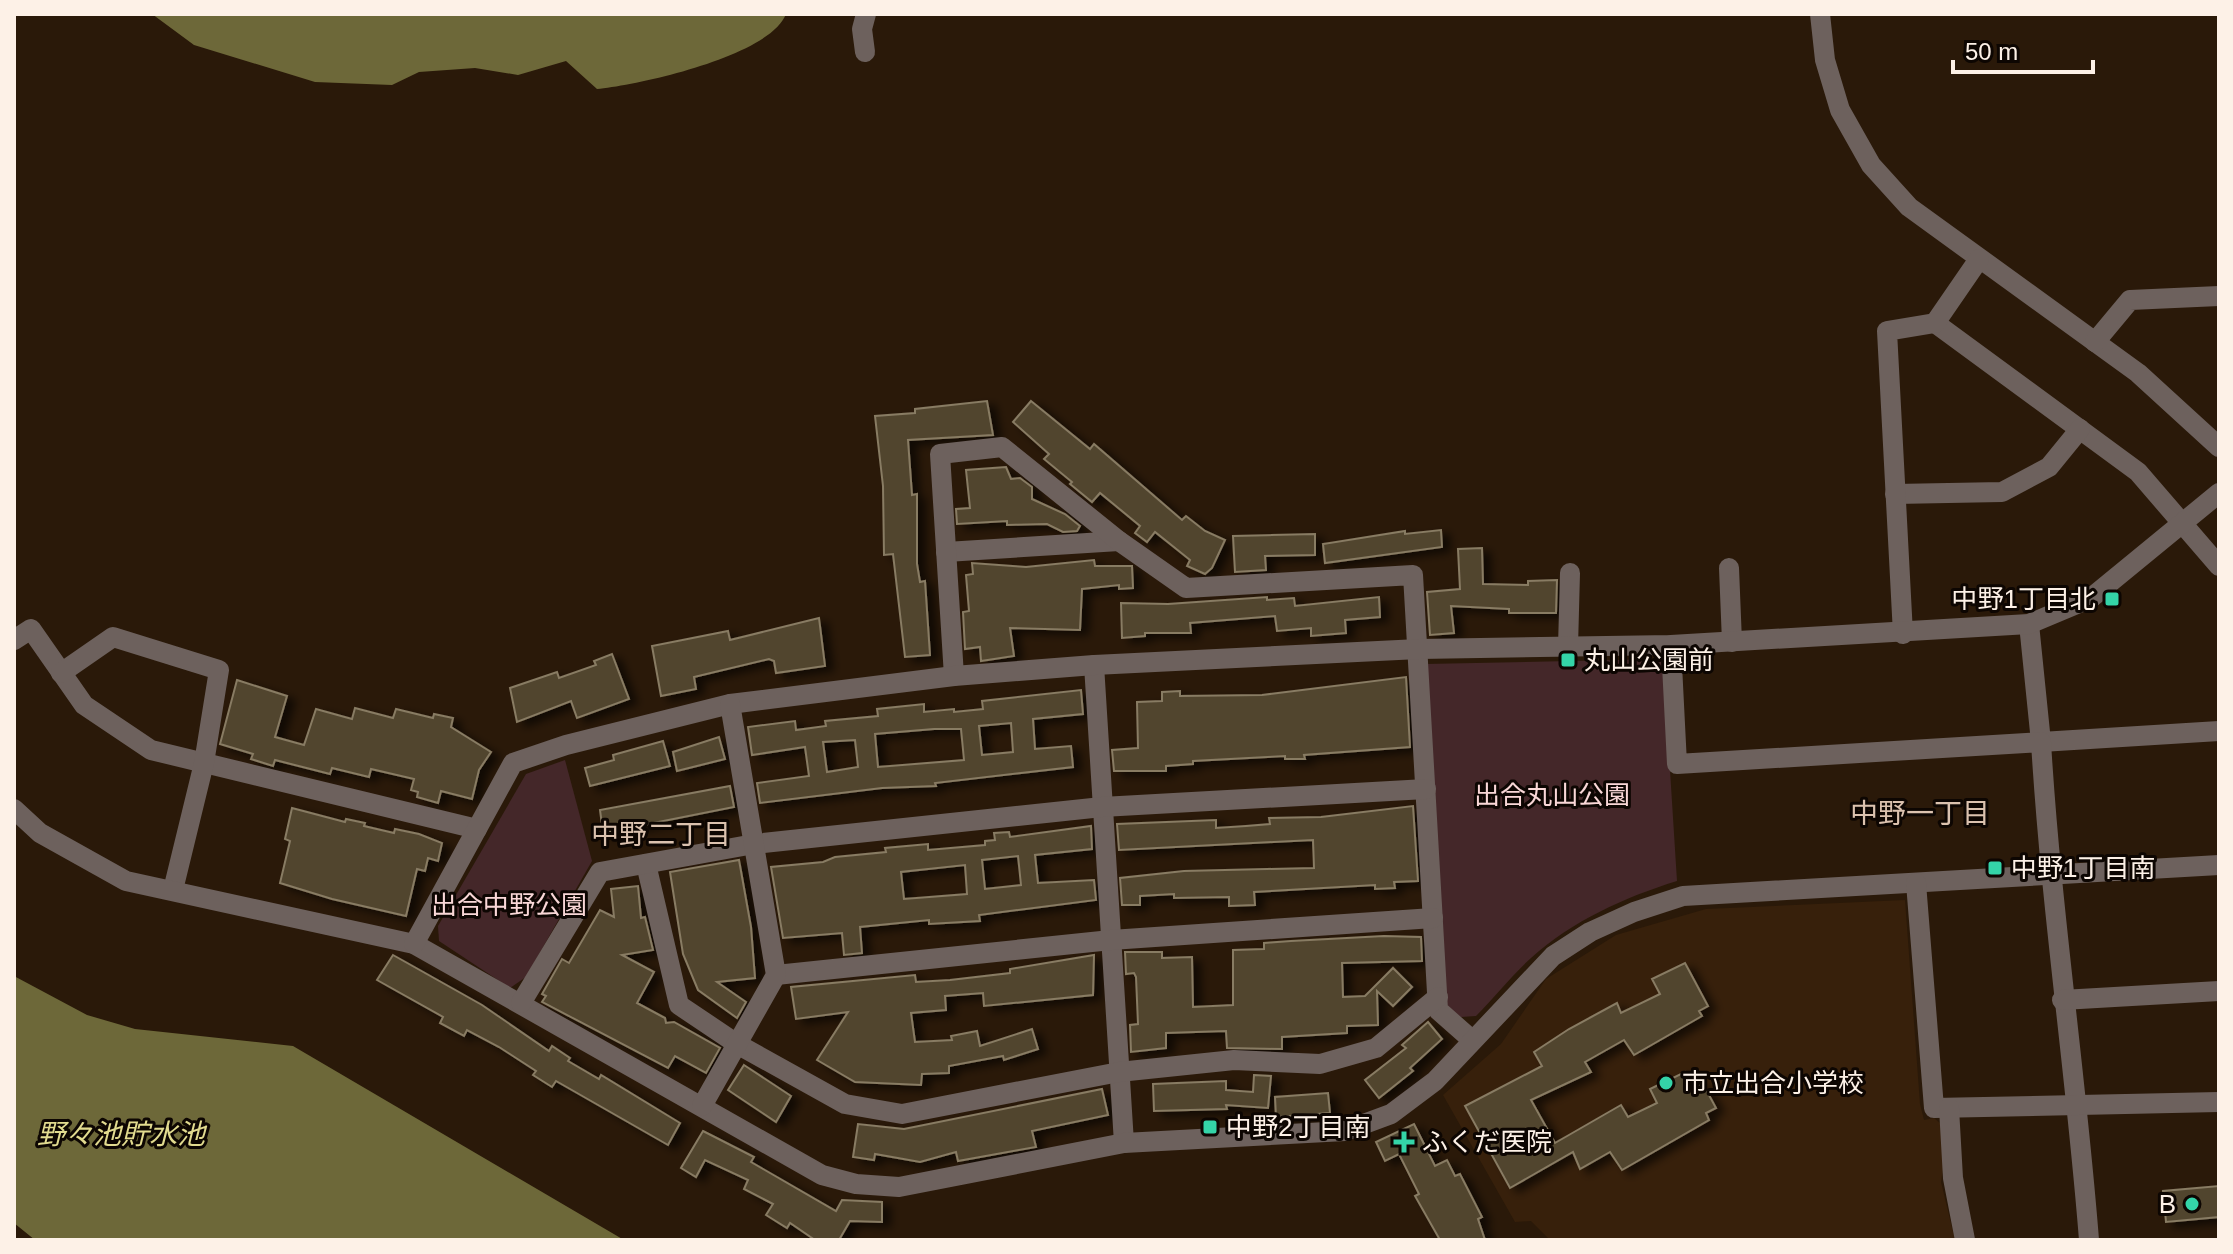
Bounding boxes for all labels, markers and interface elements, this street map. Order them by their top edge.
scale bar [1953,24,2093,74]
text: 50 m [1965,38,2018,65]
place label: 中野1丁目北 [1952,584,2096,614]
marker: 中野1丁目北 [2103,590,2121,608]
place label: 丸山公園前 [1584,645,1714,675]
marker: 丸山公園前 [1559,651,1577,669]
park label: 出合丸山公園 [1474,780,1630,810]
district label: 中野一丁目 [1850,798,1990,829]
district label: 中野二丁目 [591,819,731,850]
place label: 中野1丁目南 [2011,853,2155,883]
marker: 中野1丁目南 [1986,859,2004,877]
park label: 出合中野公園 [431,890,587,920]
place label: 市立出合小学校 [1682,1068,1864,1098]
marker: 市立出合小学校 [1657,1074,1675,1092]
place label: 中野2丁目南 [1226,1112,1370,1142]
marker: 中野2丁目南 [1201,1118,1219,1136]
water label: 野々池貯水池 [37,1119,208,1150]
place label: ふくだ医院 [1422,1127,1552,1157]
marker: ふくだ医院 [1393,1131,1415,1153]
place label: B [2159,1189,2176,1219]
marker: B [2183,1195,2201,1213]

